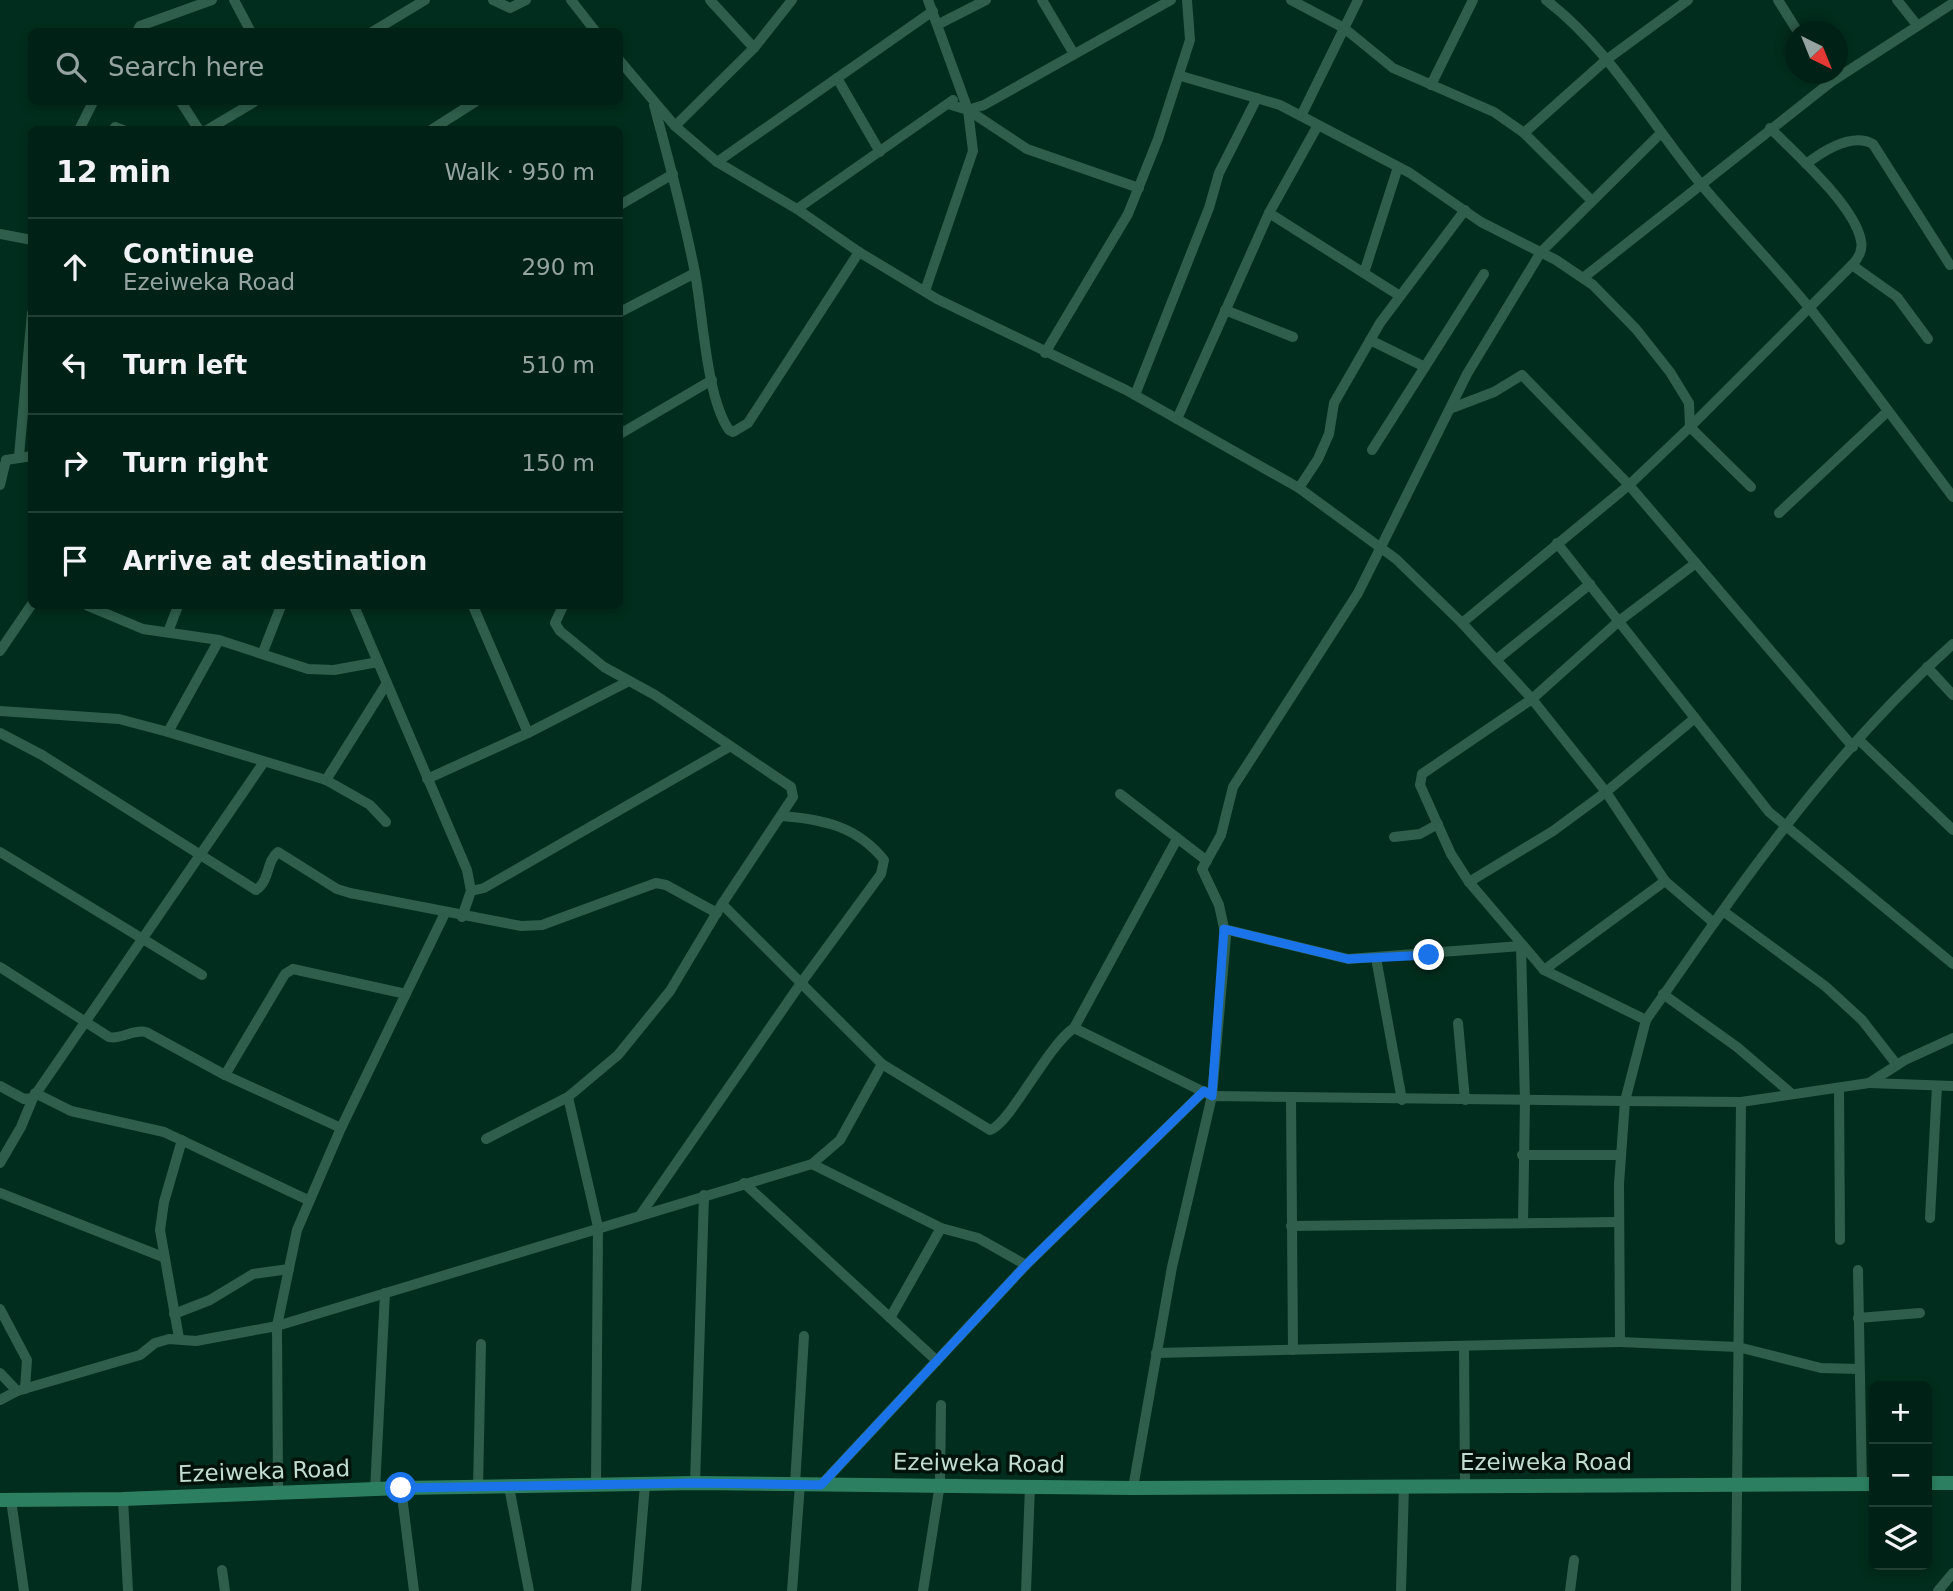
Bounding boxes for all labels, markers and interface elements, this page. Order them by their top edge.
north arrow [1785,21,1848,84]
search box [28,28,623,105]
icon: search [52,48,90,86]
text: Search here [108,52,264,82]
text: 12 min [56,154,171,189]
text: Walk · 950 m [444,159,595,185]
text: Continue [123,239,254,269]
icon: ahead [56,248,94,286]
text: 290 m [521,254,595,280]
text: Ezeiweka Road [123,269,295,295]
icon: left [56,346,94,384]
text: Turn left [123,350,247,380]
text: 510 m [521,352,595,378]
icon: right [56,444,94,482]
text: Turn right [123,448,268,478]
text: 150 m [521,450,595,476]
icon: arrive [56,542,94,580]
text: Arrive at destination [123,546,427,576]
route end [1413,939,1444,970]
map controls [1869,1381,1932,1570]
button: + [1869,1381,1932,1444]
button: − [1869,1444,1932,1507]
street label: Ezeiweka Road [893,1448,1065,1478]
street label: Ezeiweka Road [1460,1449,1632,1475]
street label: Ezeiweka Road [178,1455,350,1487]
route start [385,1472,416,1503]
button: layers [1869,1507,1932,1570]

